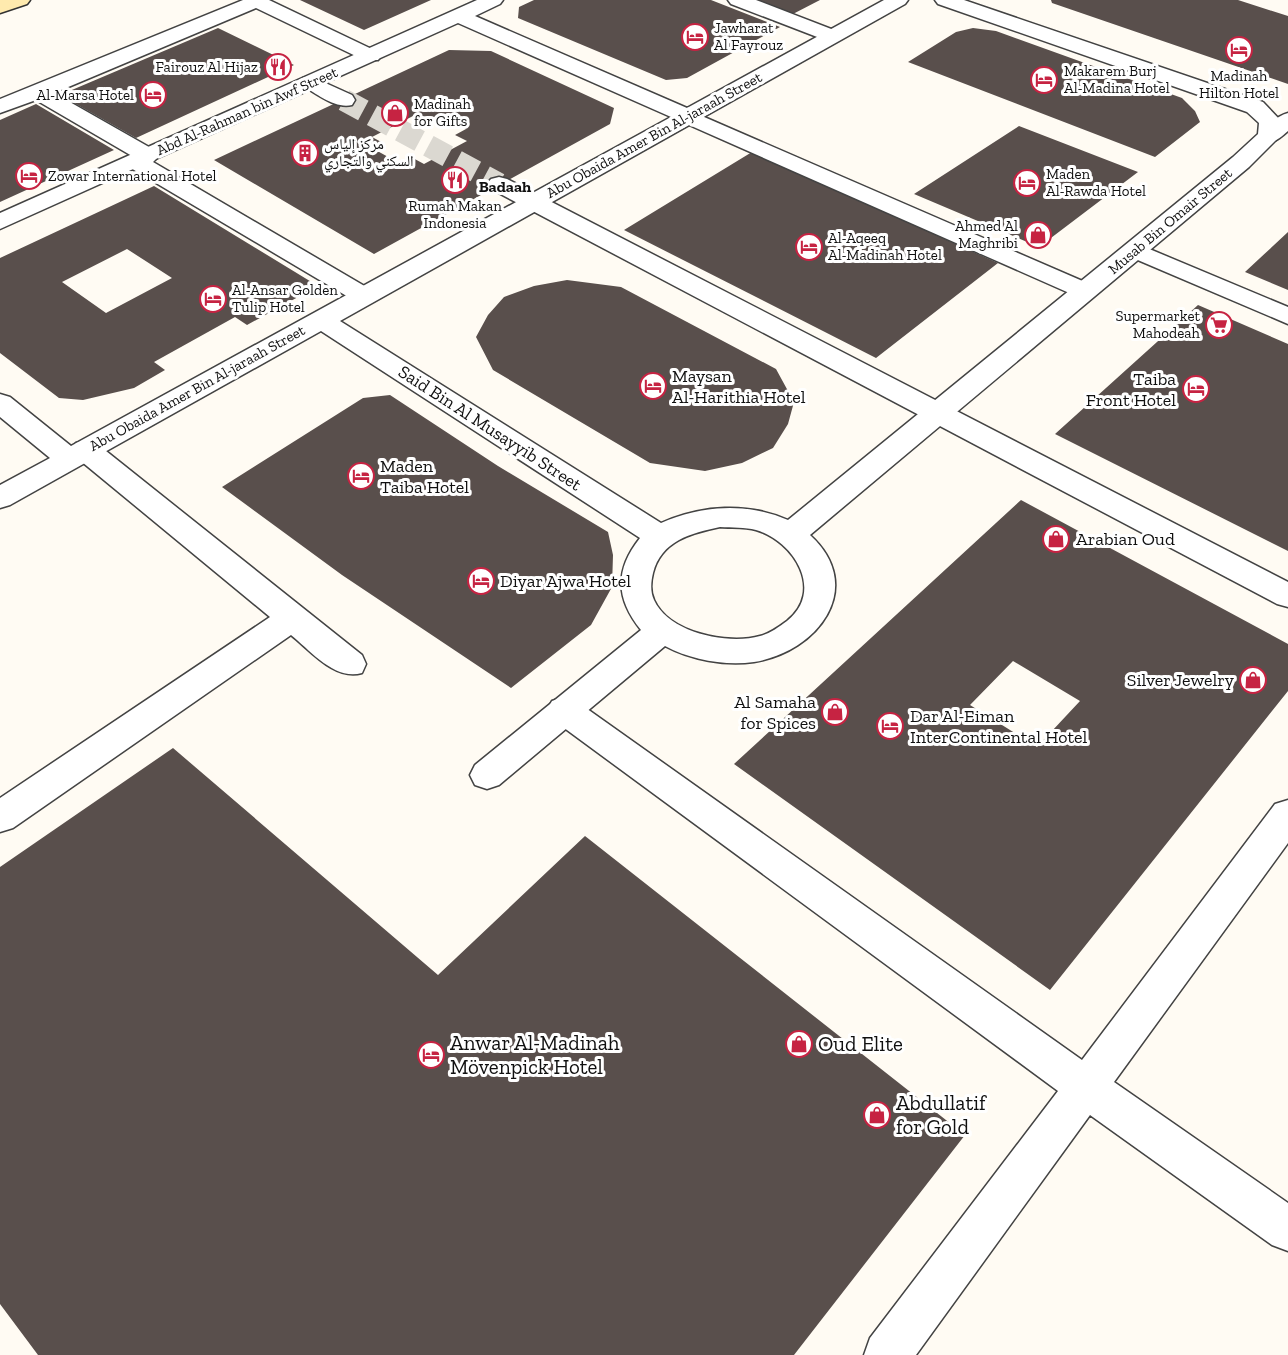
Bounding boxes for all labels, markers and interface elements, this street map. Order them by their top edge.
place label: Jawharat Al Fayrouz [714,19,783,54]
hotel icon: Jawharat Al Fayrouz [680,22,710,52]
hotel icon: Madinah Hilton Hotel [1224,35,1254,65]
restaurant icon: Fairouz Al Hijaz [263,52,293,82]
place label: Fairouz Al Hijaz [155,58,258,76]
place label: Makarem Burj Al-Madina Hotel [1064,62,1170,97]
street label: Abd Al-Rahman bin Awf Street [154,63,341,159]
hotel icon: Makarem Burj Al-Madina Hotel [1029,65,1059,95]
place label: Madinah Hilton Hotel [1199,67,1279,102]
street label: Abu Obaida Amer Bin Al-jaraah Street [543,68,765,202]
hotel icon: Al-Marsa Hotel [138,80,168,110]
place label: Al-Marsa Hotel [37,86,134,104]
place label: Madinah for Gifts [414,95,472,130]
shop icon: Madinah for Gifts [380,98,410,128]
place label: مركز إلياس السكني والتجاري [324,135,414,173]
building icon: مركز إلياس السكني والتجاري [290,138,320,168]
hotel icon: Zowar International Hotel [14,161,44,191]
street label: Musab Bin Omair Street [1104,164,1236,278]
restaurant icon: Rumah Makan Indonesia [440,165,470,195]
place label: Maden Al-Rawda Hotel [1046,165,1146,200]
place label: Zowar International Hotel [48,167,217,185]
hotel icon: Maden Al-Rawda Hotel [1012,168,1042,198]
district label: Badaah [479,177,532,196]
place label: Rumah Makan Indonesia [408,197,502,232]
place label: Ahmed Al Maghribi [955,217,1018,252]
shop icon: Ahmed Al Maghribi [1023,220,1053,250]
place label: Al-Aqeeq Al-Madinah Hotel [828,229,942,264]
hotel icon: Al-Aqeeq Al-Madinah Hotel [794,232,824,262]
place label: Al-Ansar Golden Tulip Hotel [232,281,338,316]
hotel icon: Al-Ansar Golden Tulip Hotel [198,284,228,314]
place label: Supermarket Mahodeah [1115,307,1201,342]
supermarket icon: Supermarket Mahodeah [1204,310,1234,340]
street label: Abu Obaida Amer Bin Al-jaraah Street [86,321,308,455]
street label: Said Bin Al Musayyib Street [394,361,586,496]
place label: Maysan Al-Harithia Hotel [672,365,806,408]
place label: Taiba Front Hotel [1086,368,1176,411]
hotel icon: Maysan Al-Harithia Hotel [638,371,668,401]
hotel icon: Taiba Front Hotel [1181,374,1211,404]
place label: Maden Taiba Hotel [380,455,469,498]
hotel icon: Maden Taiba Hotel [346,461,376,491]
shop icon: Arabian Oud [1041,524,1071,554]
place label: Arabian Oud [1076,528,1175,550]
hotel icon: Diyar Ajwa Hotel [466,566,496,596]
place label: Diyar Ajwa Hotel [500,570,631,592]
shop icon: Silver Jewelry [1238,665,1268,695]
place label: Silver Jewelry [1127,669,1235,691]
place label: Al Samaha for Spices [734,691,816,734]
shop icon: Al Samaha for Spices [820,697,850,727]
place label: Dar Al-Eiman InterContinental Hotel [910,705,1088,748]
hotel icon: Dar Al-Eiman InterContinental Hotel [875,711,905,741]
shop icon: Oud Elite [784,1029,814,1059]
place label: Anwar Al-Madinah Mövenpick Hotel [450,1030,620,1079]
place label: Oud Elite [818,1031,903,1056]
hotel icon: Anwar Al-Madinah Mövenpick Hotel [416,1040,446,1070]
place label: Abdullatif for Gold [896,1090,987,1139]
shop icon: Abdullatif for Gold [862,1100,892,1130]

